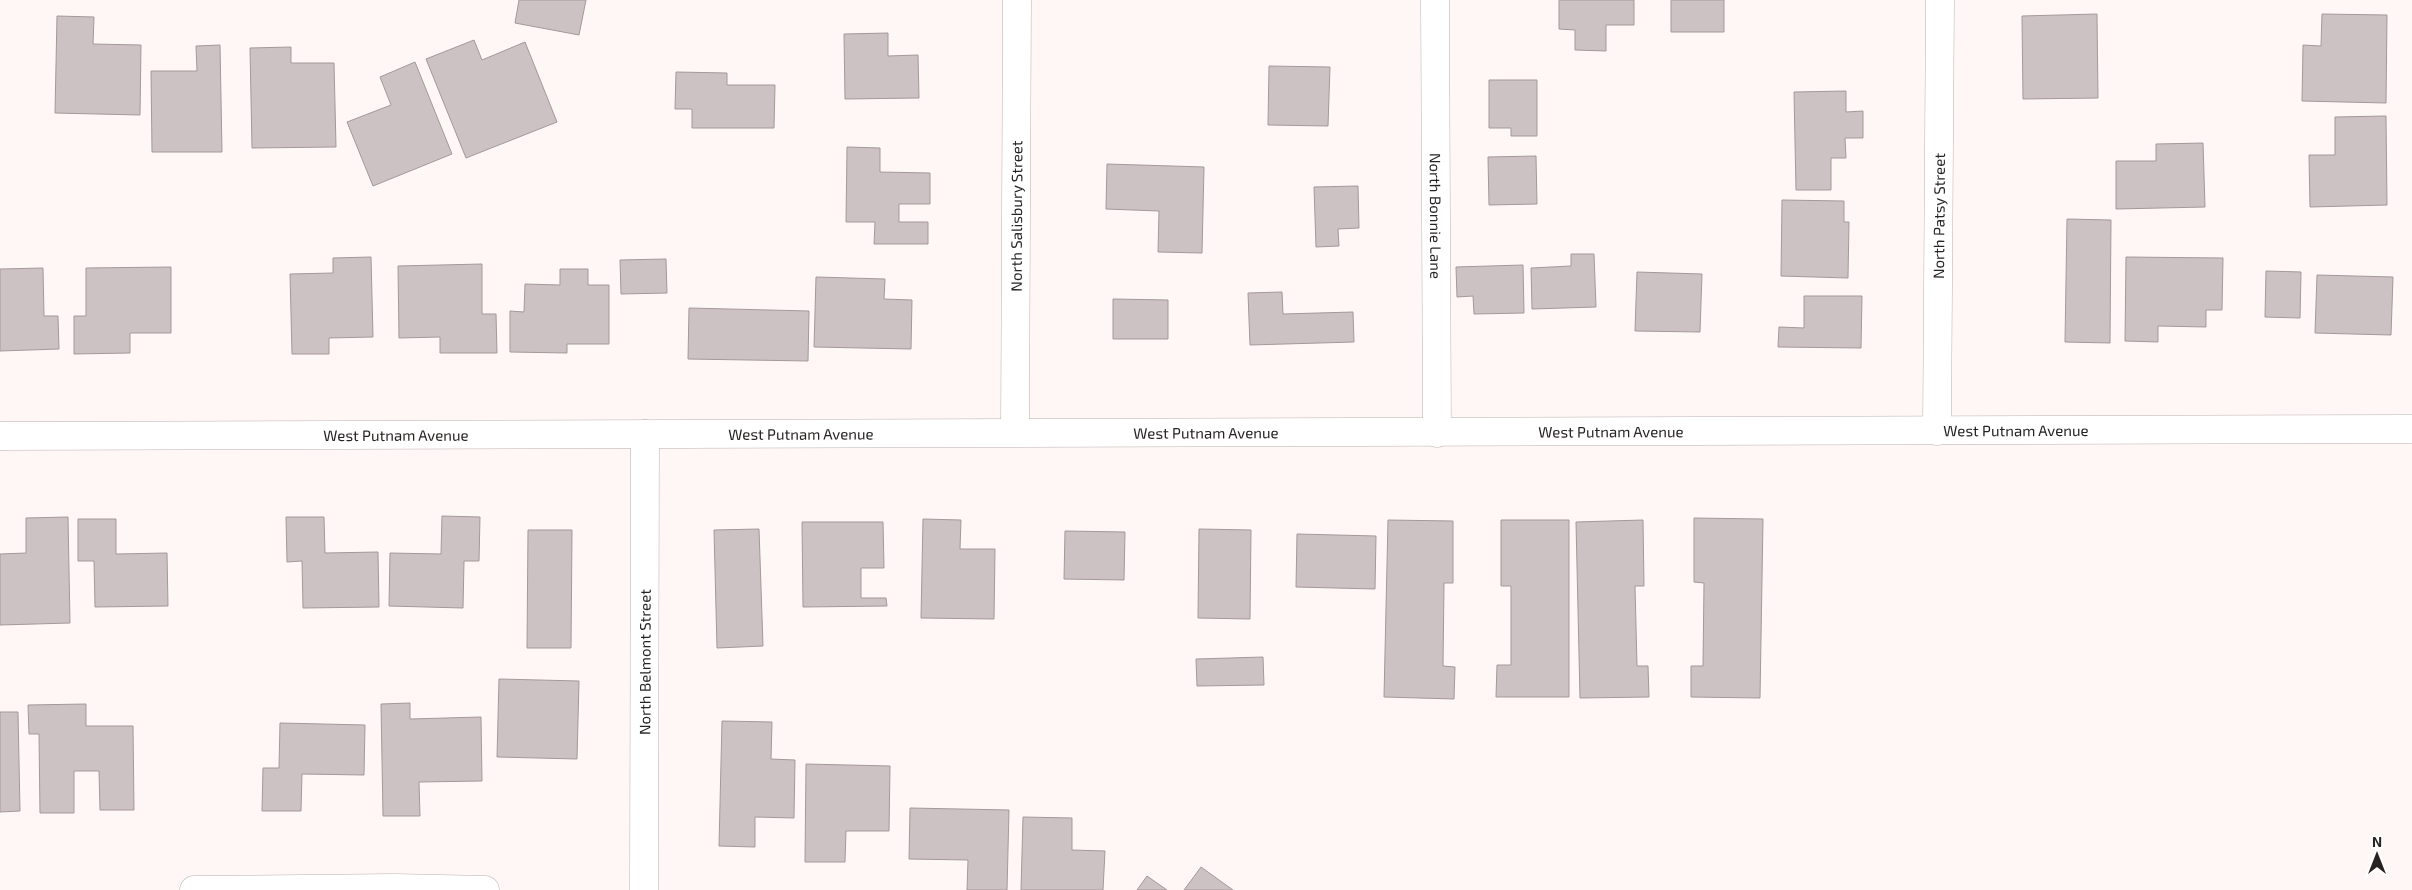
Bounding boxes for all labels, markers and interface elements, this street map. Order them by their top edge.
street label: North Salisbury Street [1007,140,1025,292]
street label: North Bonnie Lane [1427,153,1445,279]
street label: North Patsy Street [1929,153,1948,279]
street label: West Putnam Avenue [1943,421,2089,439]
street label: West Putnam Avenue [1538,422,1684,441]
street label: West Putnam Avenue [1133,423,1279,442]
street label: West Putnam Avenue [728,424,874,443]
street label: West Putnam Avenue [323,426,469,444]
street label: North Belmont Street [635,589,654,735]
north arrow [2352,830,2402,880]
text: N [2372,833,2382,850]

